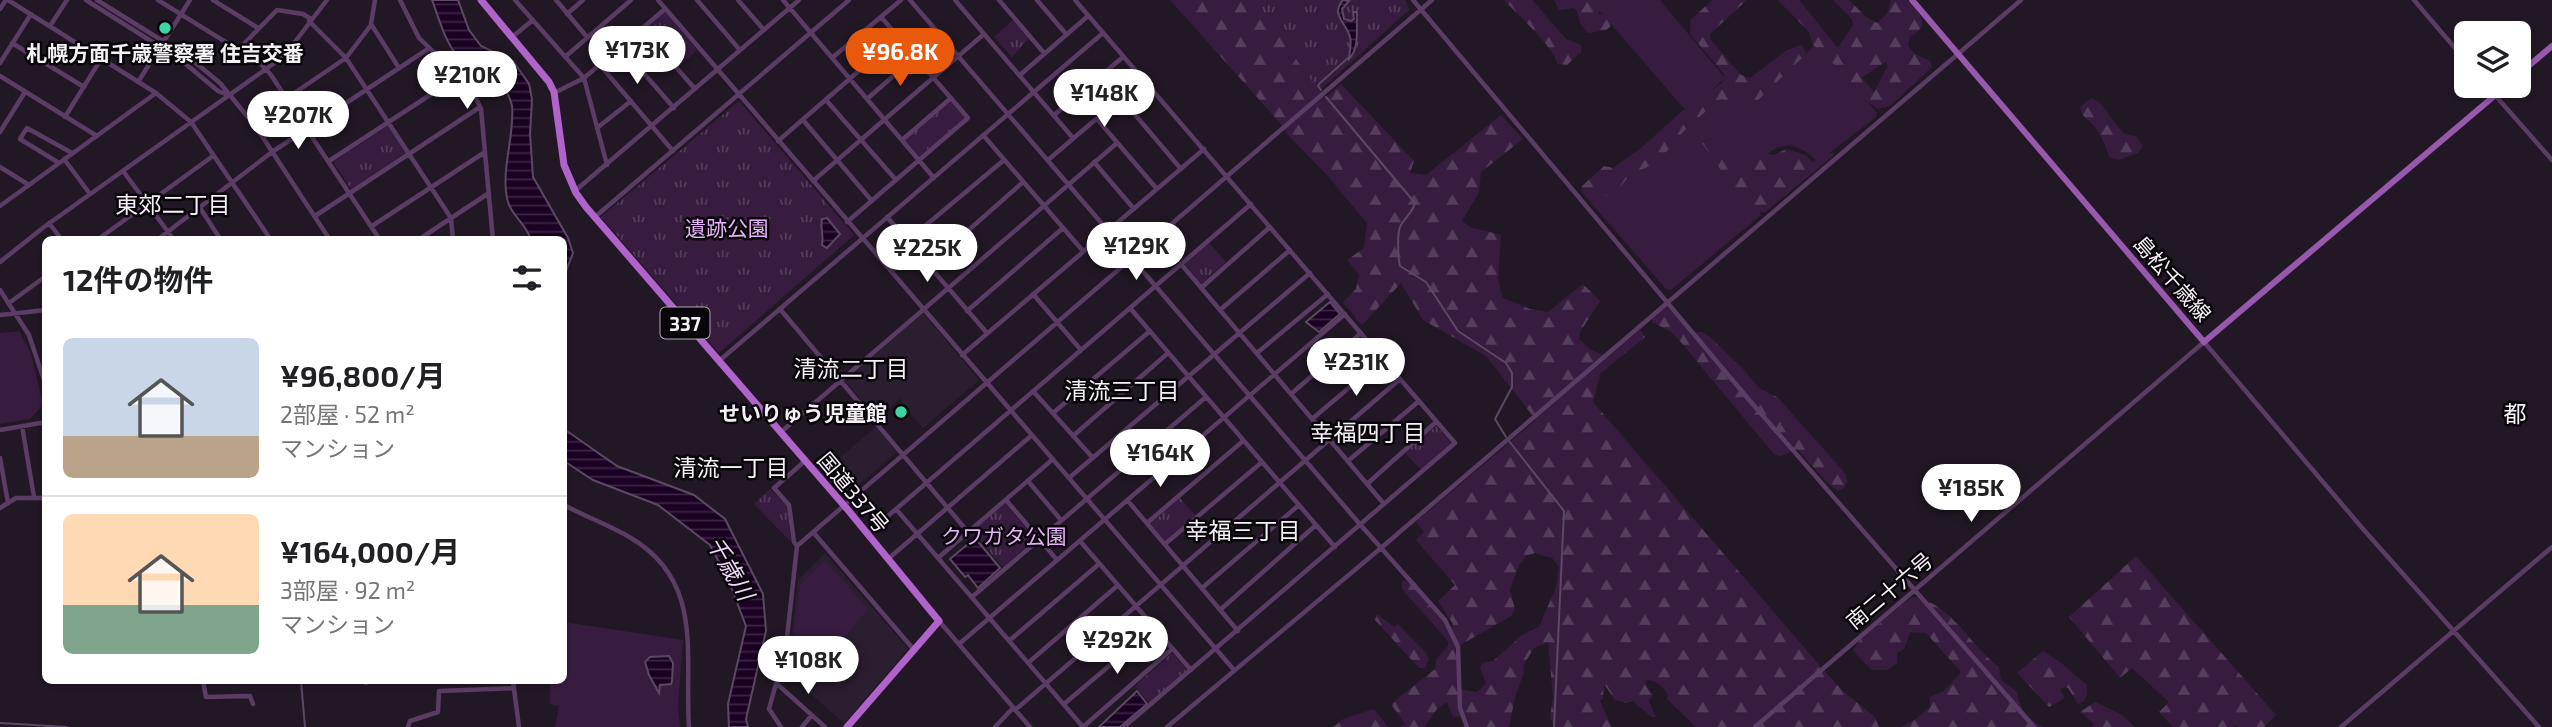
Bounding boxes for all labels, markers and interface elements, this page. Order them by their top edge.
marker: 札幌方面千歳警察署 住吉交番 [157,20,173,36]
map controls [2454,21,2531,98]
button: layers [2454,21,2531,98]
pin: ¥173K [588,27,686,86]
pin: ¥96.8K [843,28,957,88]
text: ¥173K [605,35,669,63]
text: ¥96.8K [862,37,938,65]
place label: 札幌方面千歳警察署 住吉交番 [26,40,304,65]
pin: ¥210K [418,52,516,111]
text: ¥210K [433,60,501,88]
pin: ¥148K [1055,69,1153,129]
text: ¥148K [1070,78,1138,106]
pin: ¥207K [249,92,347,151]
text: ¥207K [263,100,333,128]
district label: 東郊二丁目 [116,190,231,218]
park label: 遺跡公園 [685,215,769,240]
pin: ¥129K [1087,222,1185,282]
pin: ¥225K [878,224,976,284]
street label: 島松千歳線 [2129,230,2217,326]
text: ¥129K [1103,231,1169,259]
text: ¥225K [892,233,962,261]
icon: filters [508,259,546,297]
text: 12件の物件 [63,261,213,297]
road number: 337 [660,308,710,338]
pin: ¥231K [1307,338,1405,398]
text: ¥231K [1323,347,1389,375]
district label: 清流二丁目 [794,354,909,382]
text: ¥96,800/月 [280,357,446,393]
icon: home [119,366,203,450]
district label: 清流三丁目 [1065,376,1180,404]
district label: 都 [2504,399,2527,427]
text: 2部屋 · 52 m² [280,400,415,428]
place label: せいりゅう児童館 [719,400,887,425]
marker: せいりゅう児童館 [893,404,909,420]
district label: 幸福四丁目 [1311,418,1426,446]
pin: ¥164K [1111,430,1209,489]
text: マンション [280,434,395,462]
text: ¥164K [1126,438,1194,466]
street label: 国道337号 [813,447,895,537]
district label: 清流一丁目 [674,453,789,481]
pin: ¥185K [1922,464,2020,524]
text: ¥185K [1938,473,2004,501]
district label: 幸福三丁目 [1186,516,1301,544]
park label: クワガタ公園 [941,523,1067,548]
water label: 千歳川 [702,531,762,607]
text: ¥164,000/月 [280,533,460,569]
icon: home [119,542,203,626]
street label: 南二十六号 [1841,547,1937,633]
text: 3部屋 · 92 m² [280,576,415,604]
text: マンション [280,610,395,638]
pin: ¥292K [1068,616,1166,676]
text: ¥292K [1082,625,1152,653]
pin: ¥108K [759,636,857,696]
text: ¥108K [774,645,842,673]

